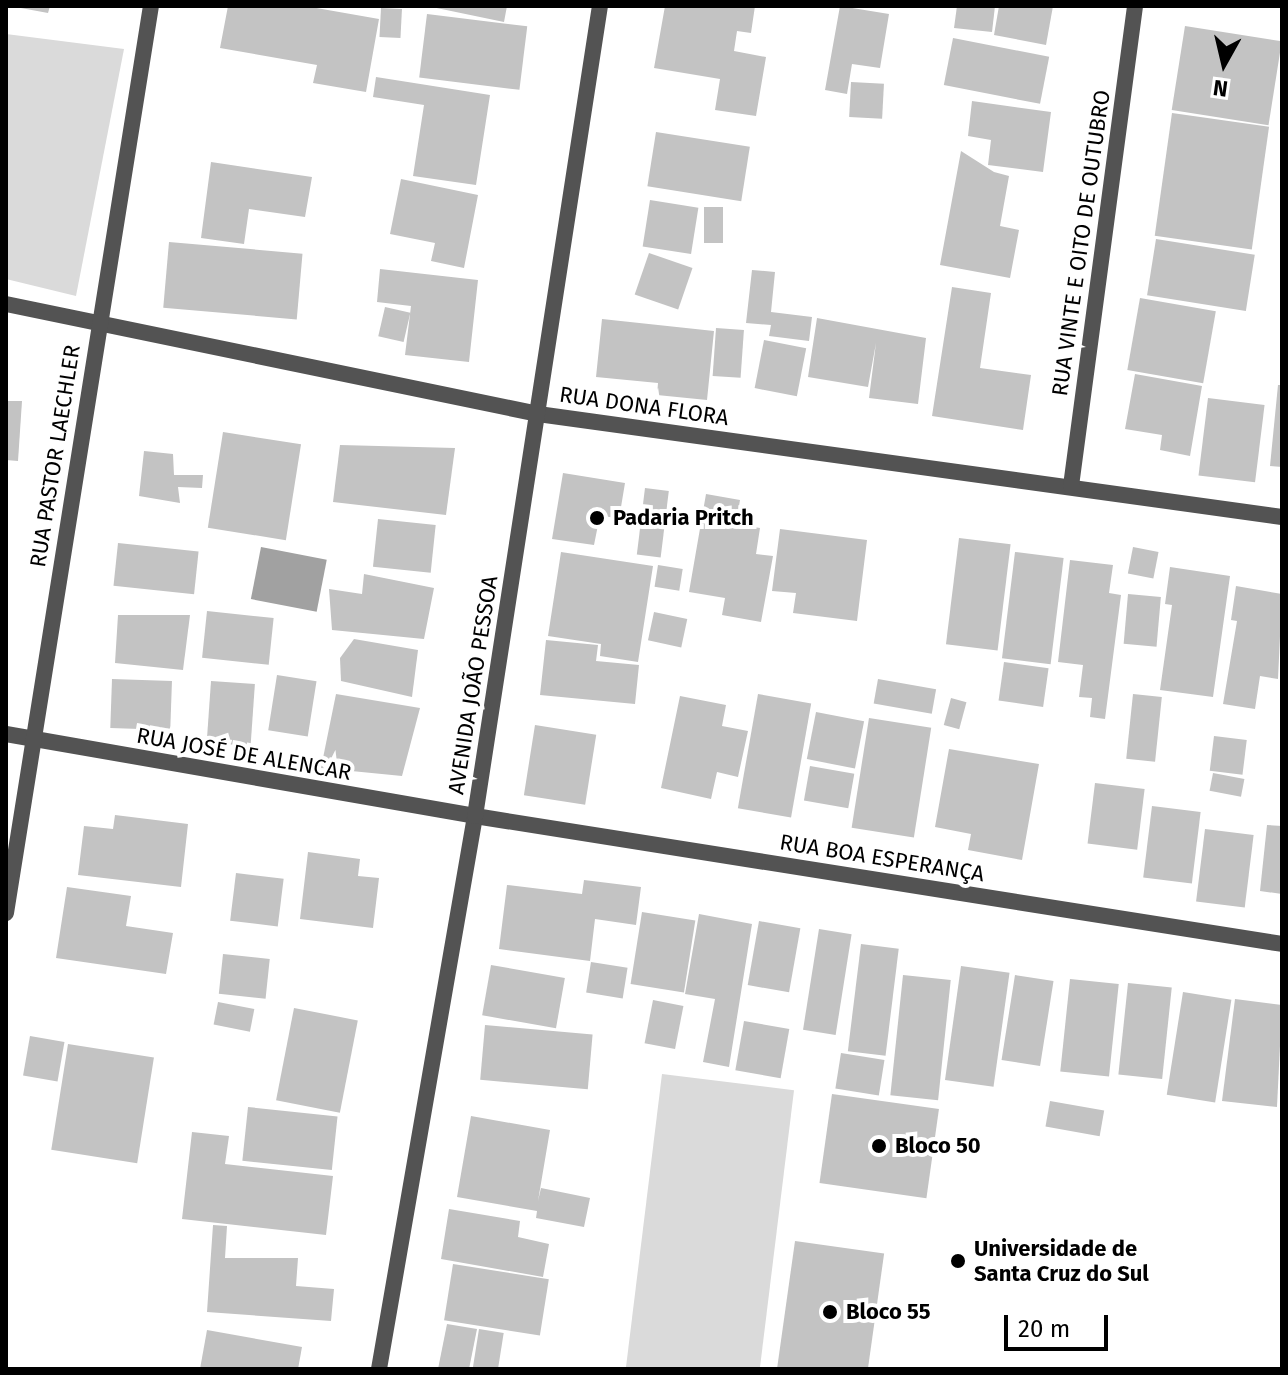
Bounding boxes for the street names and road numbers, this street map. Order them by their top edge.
street label: RUA VINTE E OITO DE OUTUBRO [1046,88,1116,398]
street label: RUA PASTOR LAECHLER [24,343,86,569]
street label: RUA DONA FLORA [558,381,730,431]
street label: AVENIDA JOÃO PESSOA [443,574,503,796]
street label: RUA JOSÉ DE ALENCAR [134,722,354,786]
street label: RUA BOA ESPERANÇA [778,829,986,887]

